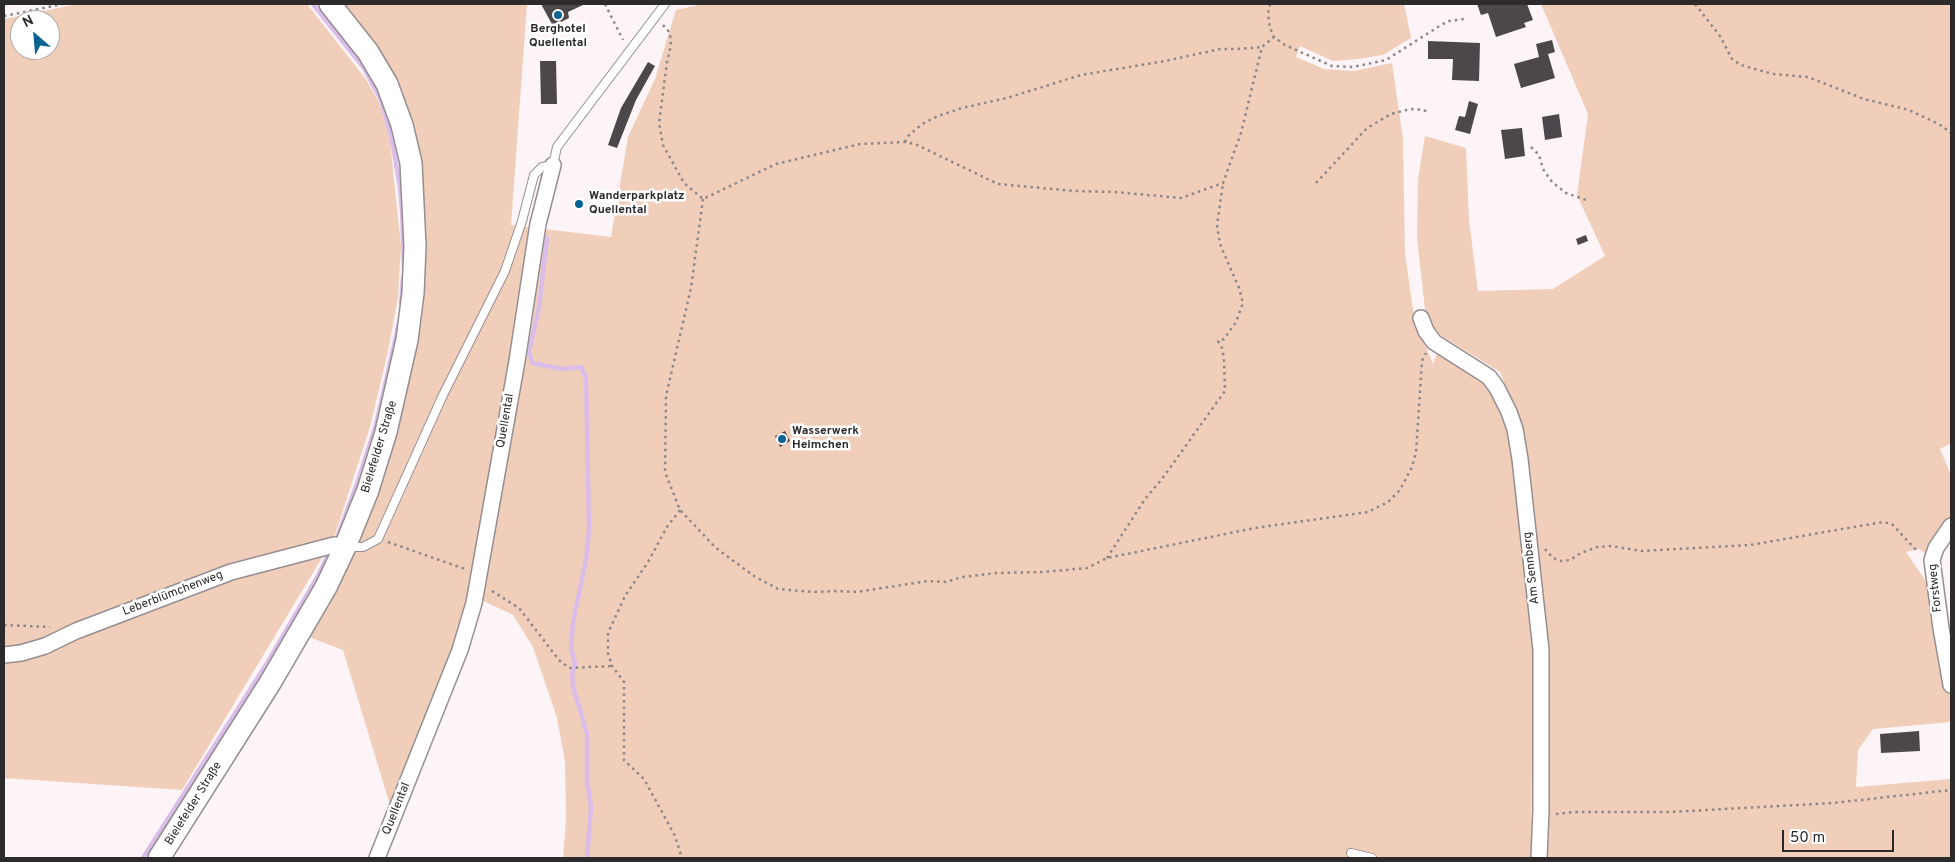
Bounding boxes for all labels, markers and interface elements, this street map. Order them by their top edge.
marker: Berghotel Quellental [552,9,564,21]
north arrow [10,10,60,60]
text: N [20,12,37,32]
place label: Berghotel Quellental [529,23,587,51]
place label: Wanderparkplatz Quellental [589,190,685,218]
marker: Wanderparkplatz Quellental [573,198,585,210]
street label: Quellental [494,393,518,449]
street label: Bielefelder Straße [359,399,401,495]
place label: Wasserwerk Heimchen [792,425,859,453]
marker: Wasserwerk Heimchen [776,433,788,445]
street label: Am Sennberg [1521,531,1543,605]
street label: Forstweg [1926,563,1946,613]
street label: Leberblümchenweg [121,568,225,620]
street label: Bielefelder Straße [163,760,225,848]
street label: Quellental [380,781,414,837]
scale bar [1785,820,1898,852]
text: 50 m [1790,829,1825,848]

